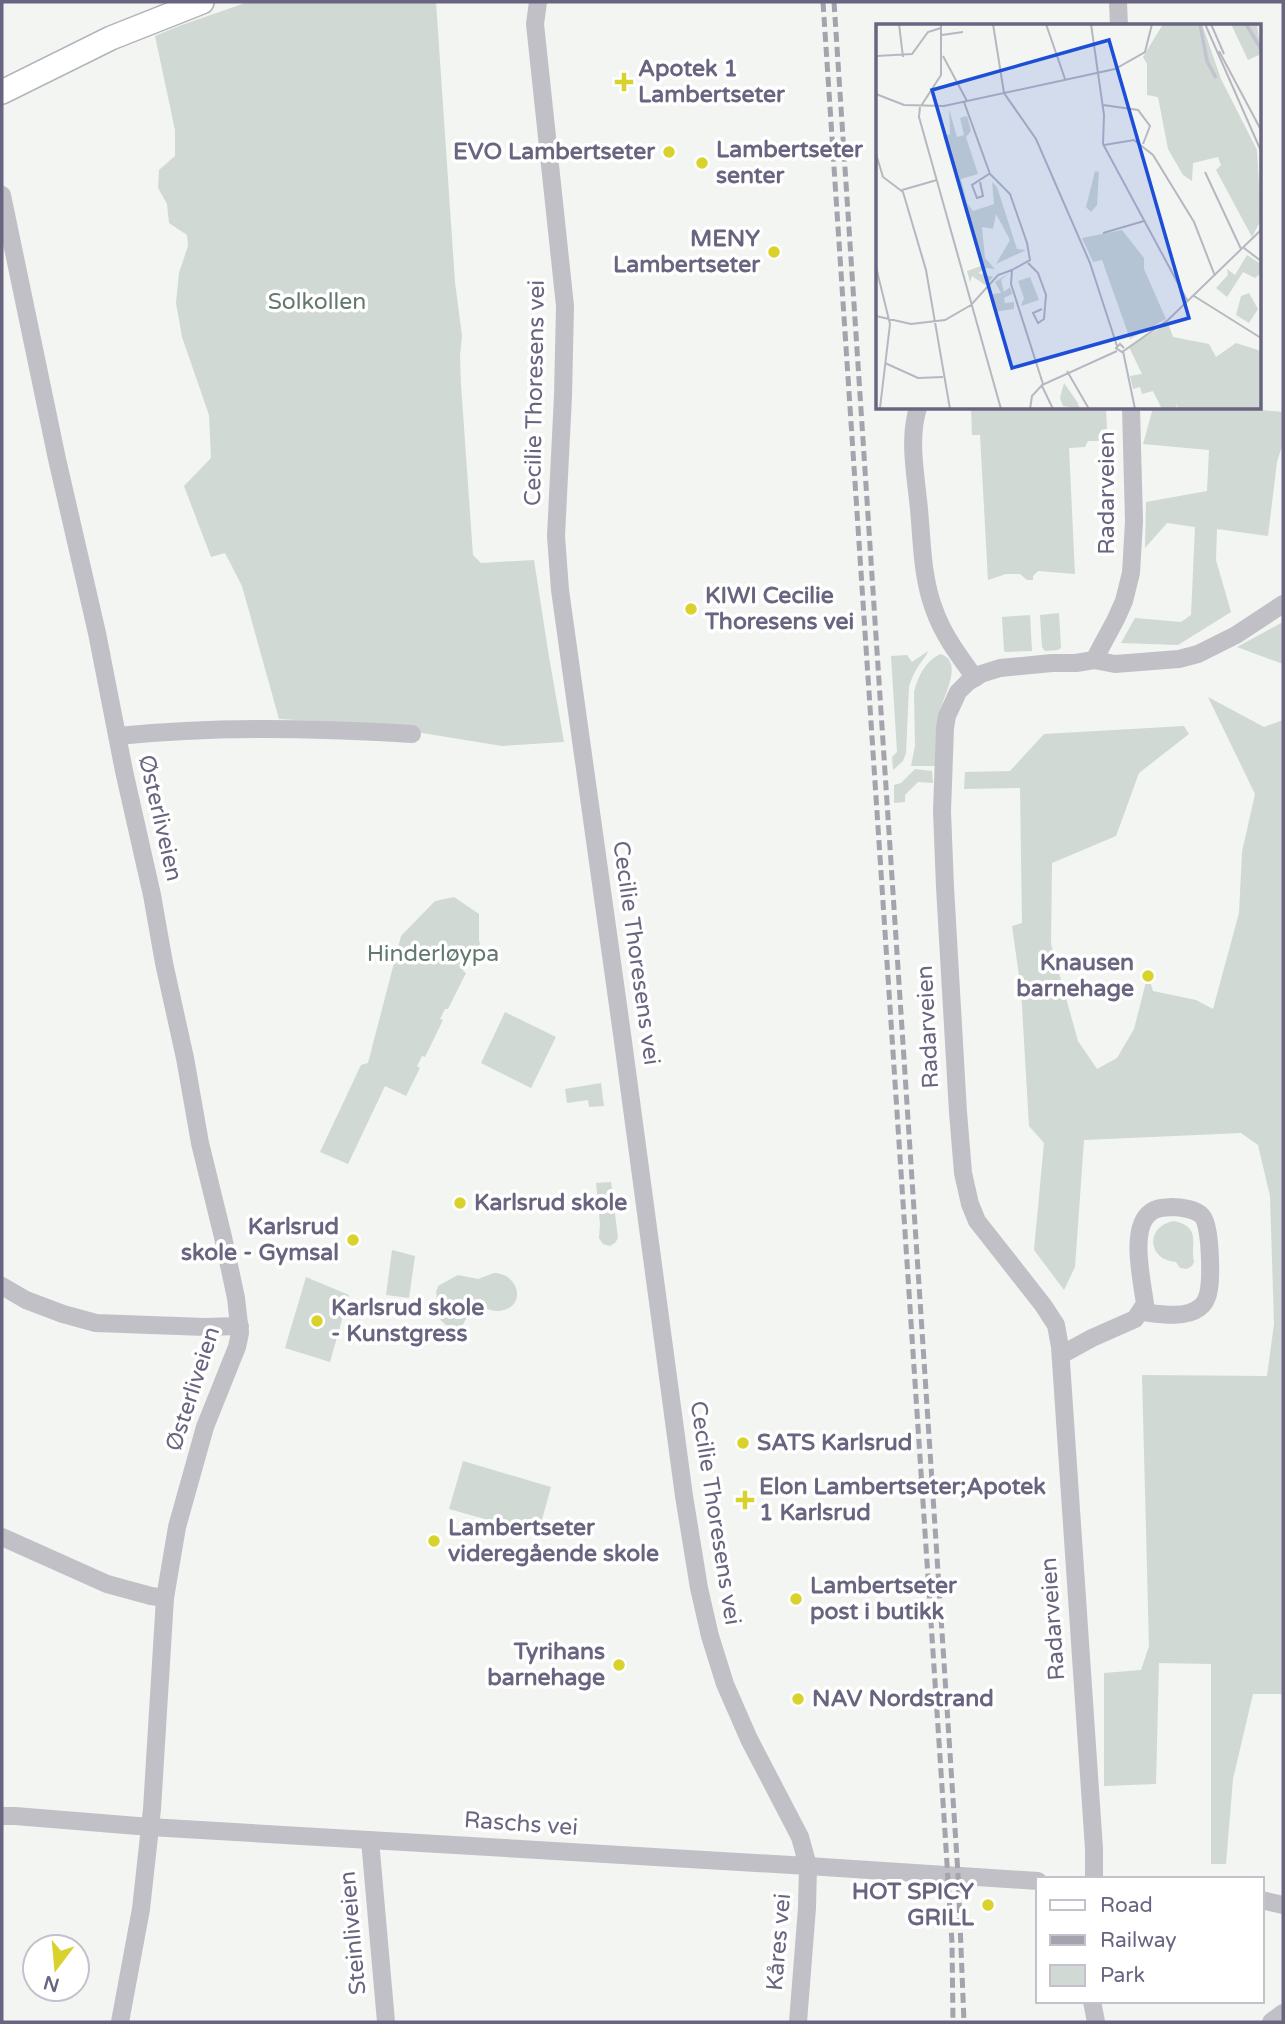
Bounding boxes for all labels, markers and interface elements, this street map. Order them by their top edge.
inset map [876,24,1260,410]
place label: Apotek 1 Lambertseter [638,55,786,109]
marker: Apotek 1 Lambertseter [616,74,632,90]
place label: Lambertseter senter [716,136,864,190]
place label: EVO Lambertseter [453,138,656,166]
marker: EVO Lambertseter [661,144,677,160]
marker: Lambertseter senter [694,155,710,171]
place label: MENY Lambertseter [613,225,761,279]
marker: MENY Lambertseter [766,244,782,260]
street label: Cecilie Thoresens vei [519,280,551,506]
park label: Solkollen [268,288,366,316]
street label: Radarveien [1093,431,1121,555]
place label: KIWI Cecilie Thoresens vei [704,582,854,636]
marker: KIWI Cecilie Thoresens vei [683,601,699,617]
street label: Østerliveien [132,752,188,884]
street label: Cecilie Thoresens vei [606,839,666,1067]
park label: Hinderløypa [367,940,499,968]
place label: Knausen barnehage [1016,949,1134,1003]
street label: Radarveien [911,965,945,1089]
marker: Knausen barnehage [1140,968,1156,984]
place label: Karlsrud skole [474,1189,627,1217]
marker: Karlsrud skole [452,1195,468,1211]
place label: Karlsrud skole - Gymsal [181,1213,339,1267]
marker: Karlsrud skole - Gymsal [345,1232,361,1248]
place label: Karlsrud skole - Kunstgress [331,1294,484,1348]
marker: Karlsrud skole - Kunstgress [309,1313,325,1329]
street label: Østerliveien [160,1323,226,1455]
street label: Cecilie Thoresens vei [683,1399,747,1627]
place label: SATS Karlsrud [757,1429,912,1457]
marker: SATS Karlsrud [735,1435,751,1451]
place label: Elon Lambertseter;Apotek 1 Karlsrud [759,1473,1046,1527]
marker: Elon Lambertseter;Apotek 1 Karlsrud [737,1492,753,1508]
place label: Lambertseter videregående skole [448,1514,659,1568]
marker: Lambertseter videregående skole [426,1533,442,1549]
street label: Radarveien [1035,1556,1071,1682]
place label: Lambertseter post i butikk [810,1572,958,1626]
marker: Lambertseter post i butikk [788,1591,804,1607]
place label: Tyrihans barnehage [487,1638,605,1692]
marker: Tyrihans barnehage [611,1657,627,1673]
place label: NAV Nordstrand [812,1685,994,1713]
marker: NAV Nordstrand [790,1691,806,1707]
street label: Raschs vei [463,1806,579,1842]
street label: Steinliveien [334,1870,372,1996]
legend [1036,1877,1264,2003]
place label: HOT SPICY GRILL [852,1878,975,1932]
street label: Kåres vei [761,1892,797,1992]
text: Road [1100,1893,1153,1918]
marker: HOT SPICY GRILL [980,1897,996,1913]
text: Railway [1100,1928,1177,1953]
north arrow [21,1933,91,2003]
text: Park [1100,1963,1145,1988]
text: N [41,1971,62,1996]

